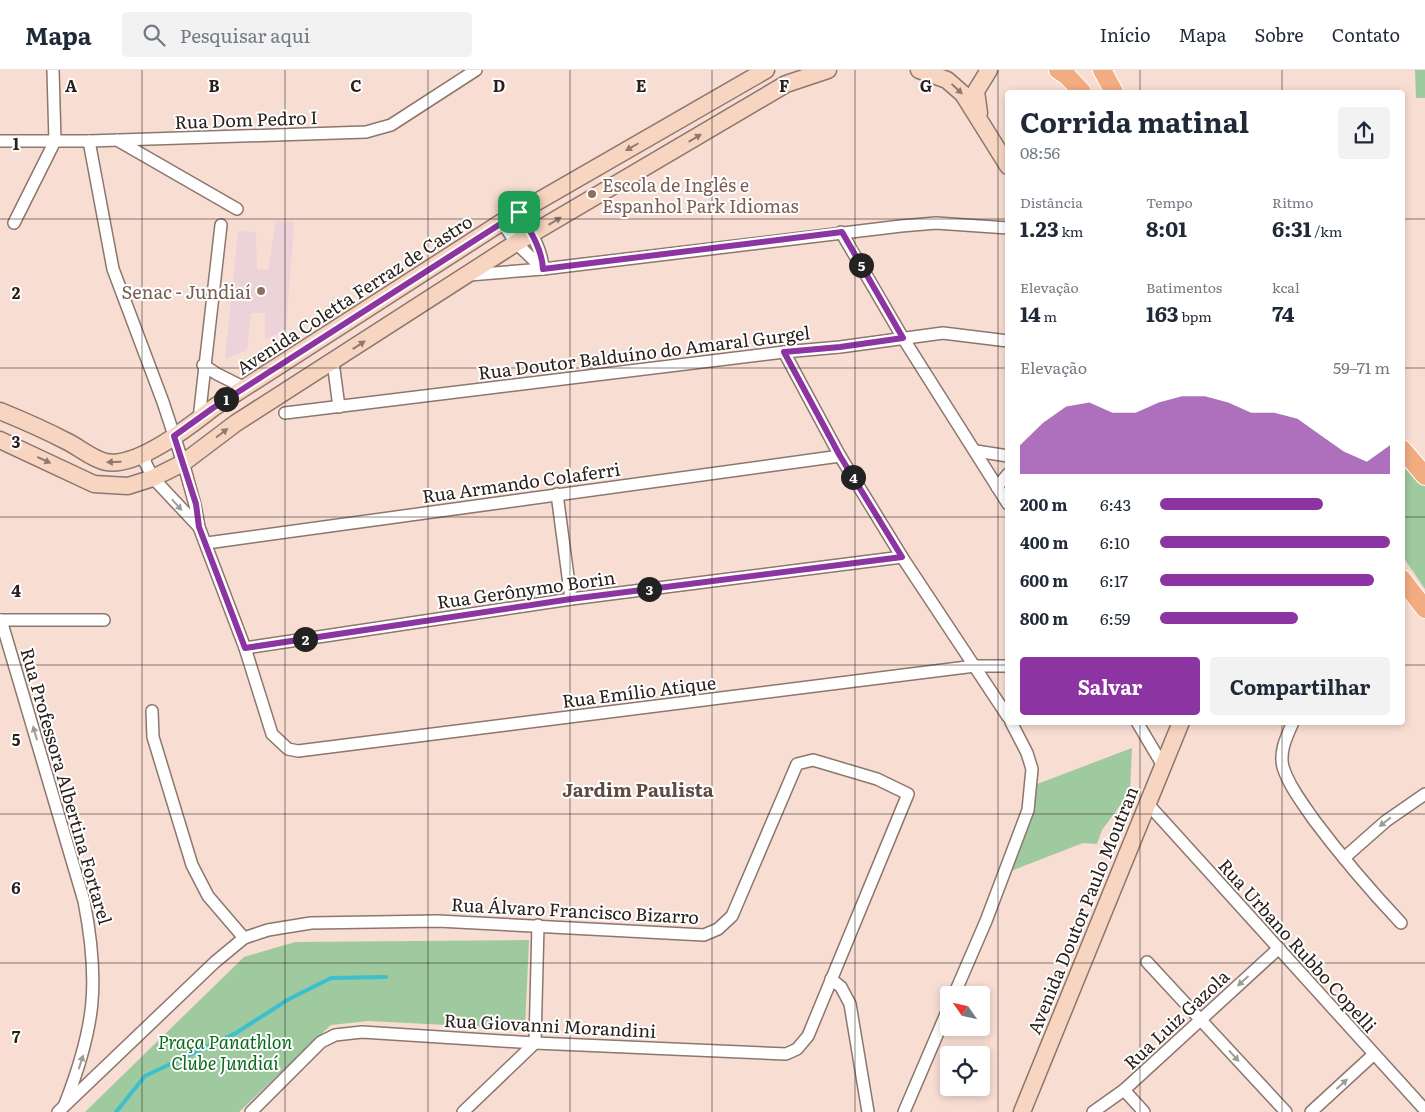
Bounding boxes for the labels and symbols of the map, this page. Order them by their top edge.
text: A [65,73,77,97]
text: B [208,73,220,97]
text: C [350,73,362,97]
text: D [493,73,505,97]
text: E [636,73,647,97]
text: F [779,73,789,97]
text: G [920,73,932,97]
one-way arrow [950,83,963,94]
street label: Rua Dom Pedro I [174,103,318,135]
text: 1 [13,131,20,155]
one-way arrow [688,134,701,143]
one-way arrow [626,142,639,151]
place label: Escola de Inglês e Espanhol Park Idiomas [602,171,799,219]
marker: Escola de Inglês e Espanhol Park Idiomas [586,188,598,200]
pin [498,191,540,233]
street label: Avenida Coletta Ferraz de Castro [231,207,477,381]
one-way arrow [549,217,562,226]
pin: 5 [848,252,874,278]
place label: Senac - Jundiaí [122,278,251,305]
text: 2 [12,280,21,304]
marker: Senac - Jundiaí [255,285,267,297]
street label: Rua Doutor Balduíno do Amaral Gurgel [477,318,811,386]
one-way arrow [352,341,365,350]
pin: 1 [214,386,238,412]
one-way arrow [215,428,228,439]
text: 3 [12,429,21,453]
street label: Rua Armando Colaferri [420,455,622,509]
one-way arrow [37,456,52,464]
one-way arrow [106,458,122,466]
pin: 4 [840,464,866,490]
one-way arrow [171,499,182,512]
street label: Rua Gerônymo Borin [435,563,617,615]
pin: 3 [636,576,662,602]
text: 4 [11,578,21,602]
pin: 2 [292,626,318,652]
street label: Rua Professora Albertina Fortarel [15,645,119,927]
street label: Rua Emílio Atique [560,668,718,714]
one-way arrow [30,726,38,741]
text: 5 [12,727,21,751]
district label: Jardim Paulista [562,775,714,803]
street label: Avenida Doutor Paulo Moutran [1020,782,1144,1038]
one-way arrow [1379,816,1392,827]
street label: Rua Urbano Rubbo Copelli [1212,852,1384,1038]
text: 6 [11,875,21,899]
street label: Rua Álvaro Francisco Bizarro [450,890,700,930]
street label: Rua Luiz Gazola [1117,963,1235,1075]
one-way arrow [1237,975,1249,987]
north arrow [940,986,990,1036]
street label: Rua Giovanni Morandini [443,1006,657,1044]
text: 7 [12,1024,21,1048]
park label: Praça Panathlon Clube Jundiaí [158,1028,292,1076]
one-way arrow [1228,1049,1240,1061]
one-way arrow [78,1054,85,1069]
one-way arrow [1335,1078,1348,1089]

